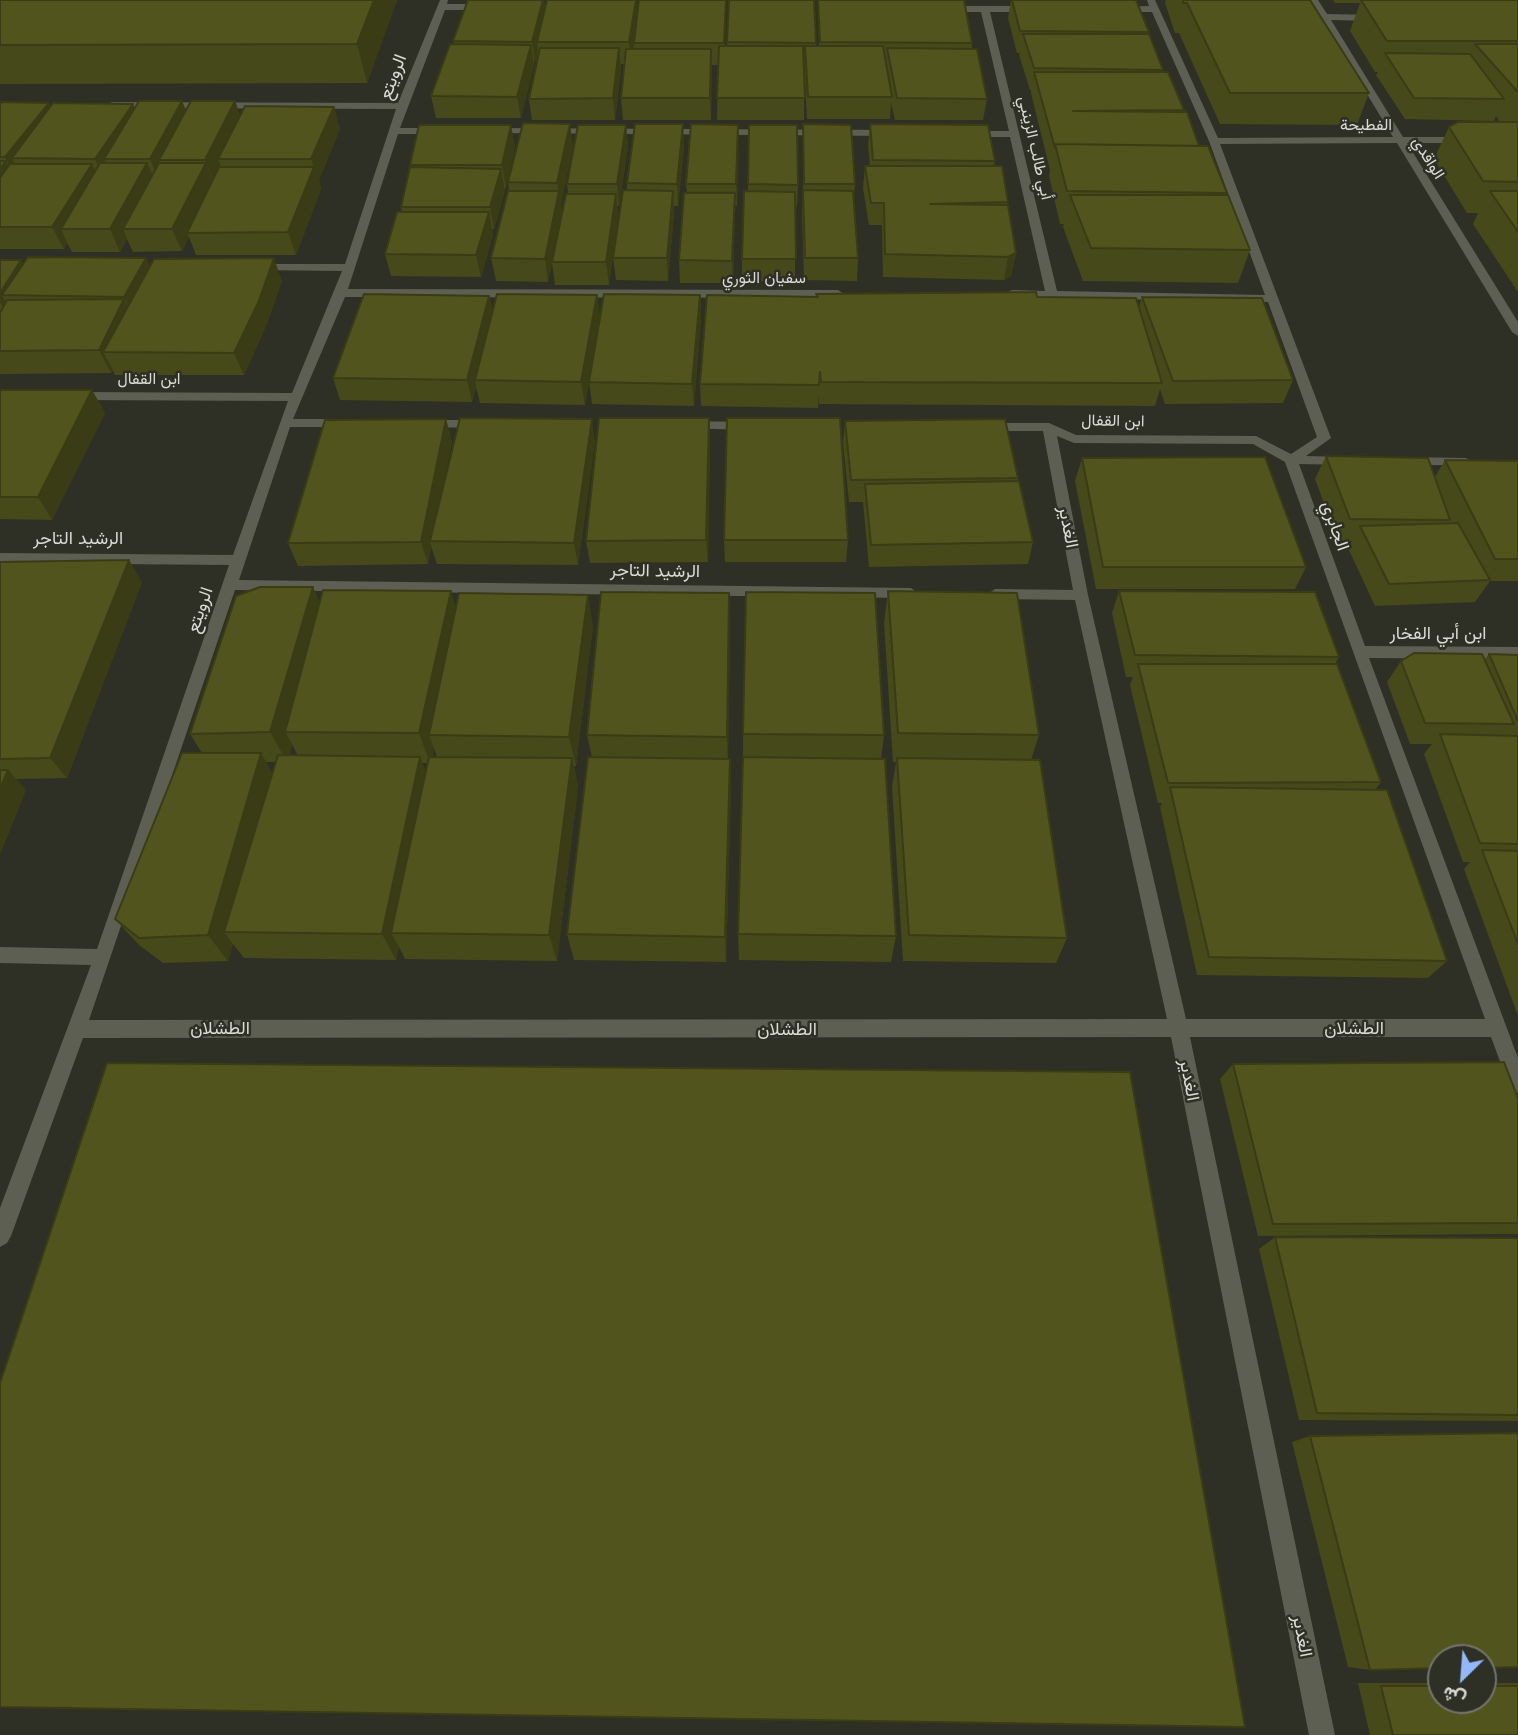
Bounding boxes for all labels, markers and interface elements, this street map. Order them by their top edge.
street label: الرويتع [375,51,411,103]
street label: أبي طالب الزينبي [1014,94,1056,202]
street label: الفطيحة [1340,115,1392,135]
street label: الواقدي [1408,133,1448,183]
street label: سفيان الثوري [722,268,806,288]
street label: ابن القفال [117,369,181,389]
street label: ابن القفال [1081,411,1145,431]
street label: الجابري [1316,498,1354,554]
street label: الغدير [1053,504,1083,550]
street label: الرشيد التاجر [33,528,123,550]
street label: الرشيد التاجر [610,559,700,583]
street label: الرويتع [182,584,218,636]
street label: ابن أبي الفخار [1390,623,1486,645]
street label: الطشلان [190,1018,250,1040]
street label: الطشلان [1324,1018,1384,1040]
street label: الطشلان [757,1019,817,1041]
street label: الغدير [1174,1057,1204,1103]
street label: الغدير [1287,1613,1317,1659]
north arrow [1427,1644,1497,1714]
text: ش [1439,1681,1469,1712]

